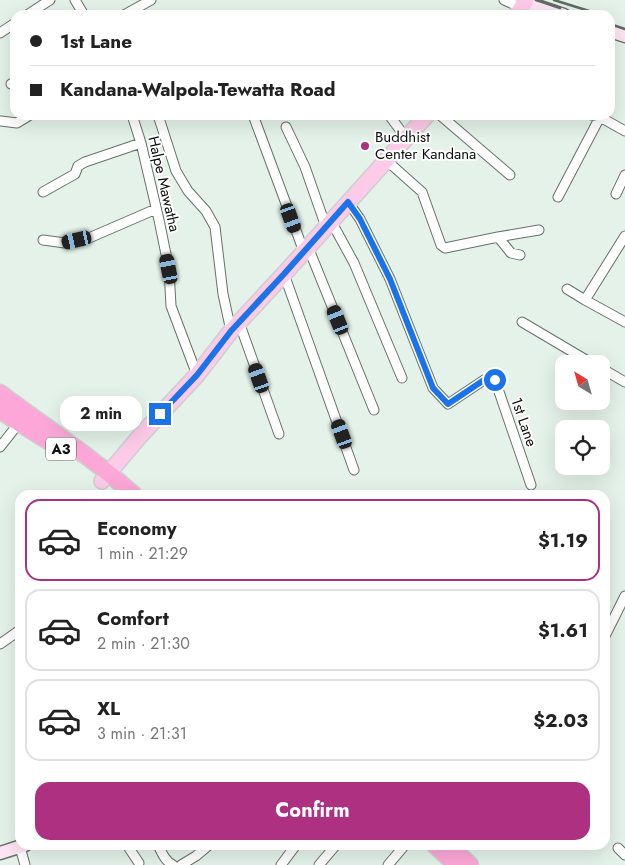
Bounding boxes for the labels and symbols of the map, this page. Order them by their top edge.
place label: Buddhist Center Kandana [375,126,476,165]
street label: Halpe Mawatha [142,134,186,234]
marker: Buddhist Center Kandana [359,140,371,152]
car [278,201,303,235]
car [60,229,93,251]
car [158,253,179,285]
car [325,303,350,337]
north arrow [555,355,610,410]
car [247,361,270,395]
route start [484,369,506,391]
street label: 1st Lane [505,395,543,450]
callout: 2 min [60,396,142,432]
route end [149,403,171,425]
car [329,417,354,451]
road number: A3 [46,438,76,460]

